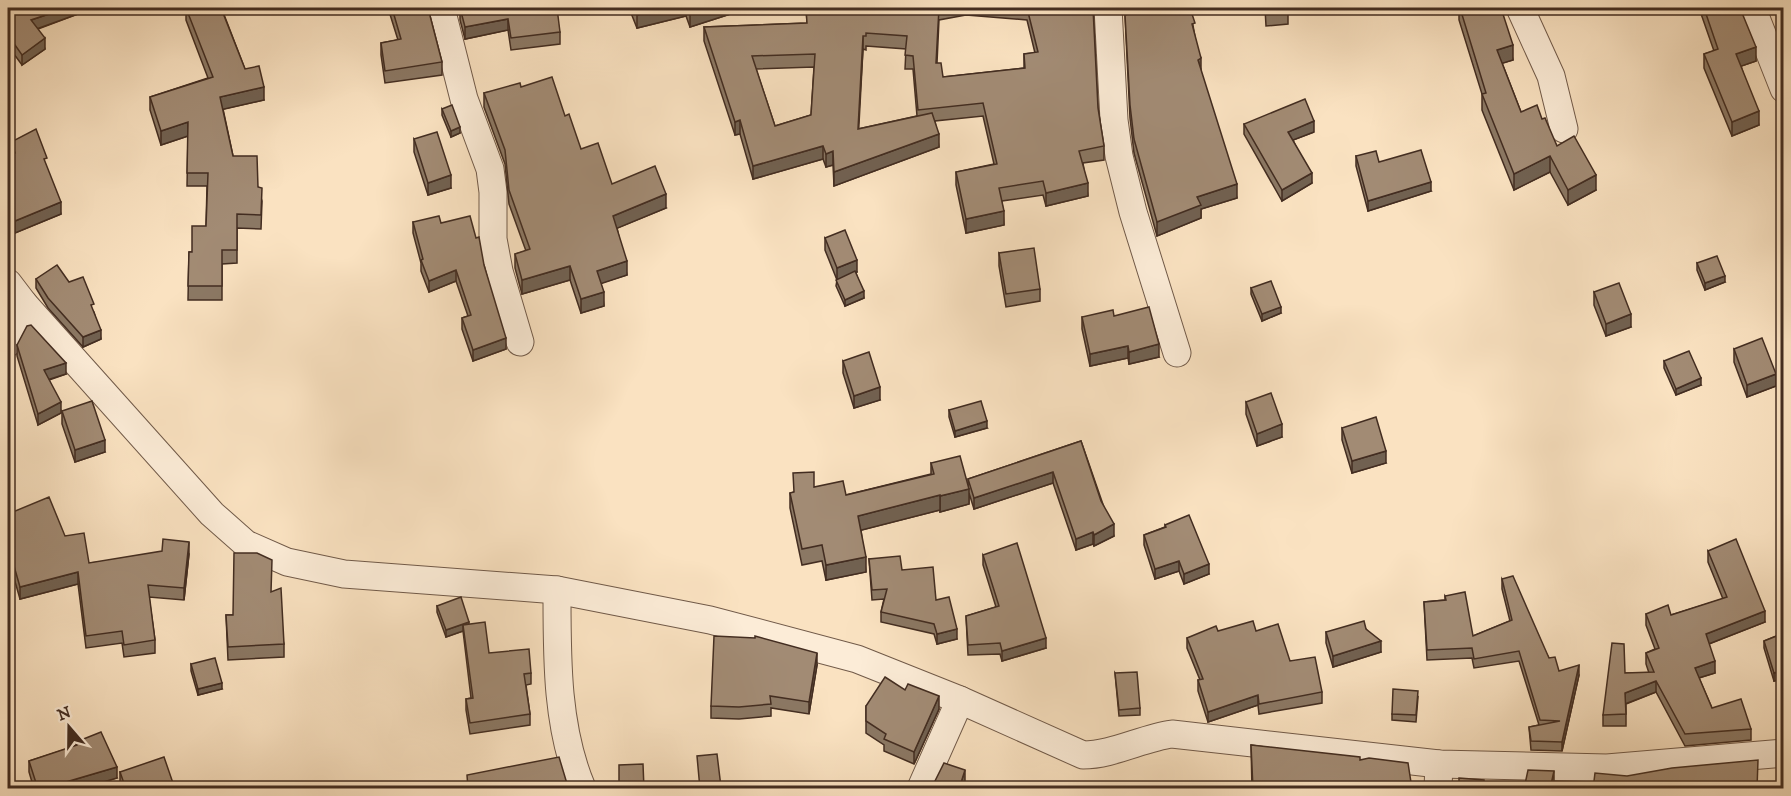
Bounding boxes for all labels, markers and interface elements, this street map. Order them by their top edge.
north arrow [39,697,99,757]
text: N [55,702,74,725]

